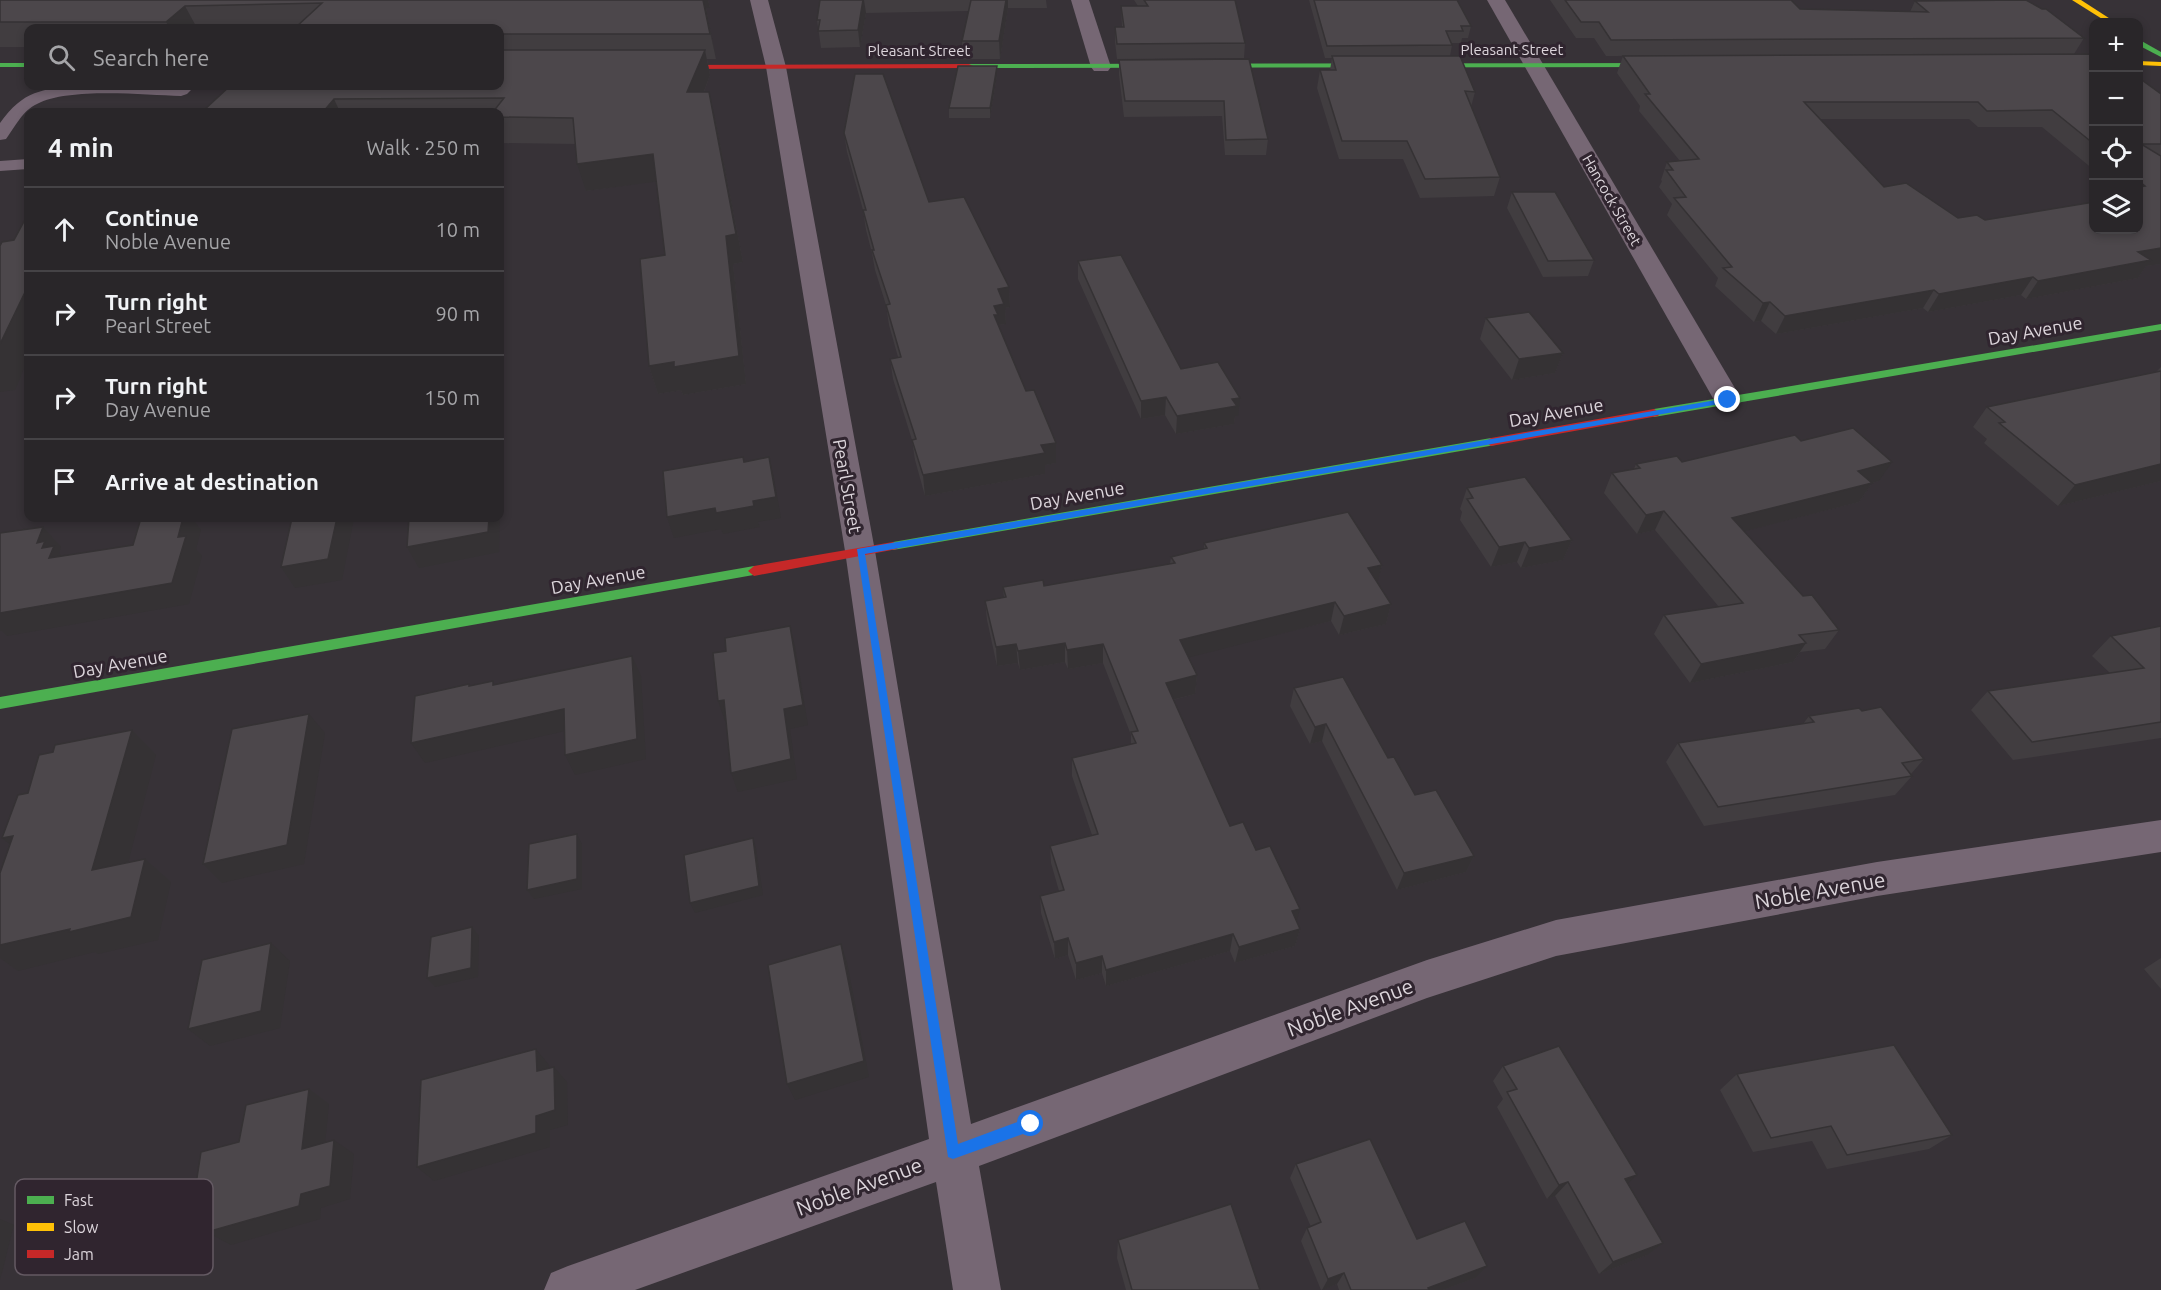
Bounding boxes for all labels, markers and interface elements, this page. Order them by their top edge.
map controls [2089,18,2143,234]
button: + [2089,18,2143,72]
search box [24,24,504,90]
icon: search [45,41,78,74]
street label: Pleasant Street [1461,41,1564,58]
street label: Pleasant Street [868,42,971,59]
text: Search here [93,45,209,70]
button: − [2089,72,2143,126]
button: locate [2089,126,2143,180]
text: 4 min [48,133,114,162]
text: Walk · 250 m [367,136,480,159]
street label: Hancock Street [1579,151,1645,249]
button: layers [2089,180,2143,234]
text: Continue [105,205,199,230]
icon: ahead [48,213,81,246]
text: 10 m [436,218,480,241]
text: Noble Avenue [105,230,231,253]
text: Turn right [105,289,207,314]
icon: right [48,297,81,330]
text: 90 m [436,302,480,325]
street label: Day Avenue [1986,312,2084,348]
text: Pearl Street [105,314,211,337]
text: Turn right [105,373,207,398]
icon: right [48,381,81,414]
text: 150 m [424,386,480,409]
route end [1714,386,1740,412]
street label: Day Avenue [1507,394,1605,430]
text: Day Avenue [105,398,211,421]
street label: Pearl Street [830,437,866,535]
icon: arrive [48,465,81,498]
text: Arrive at destination [105,469,319,494]
street label: Day Avenue [1028,477,1126,513]
street label: Day Avenue [549,561,647,597]
street label: Day Avenue [71,645,169,681]
street label: Noble Avenue [1753,867,1887,913]
street label: Noble Avenue [1284,973,1416,1041]
route start [1017,1110,1043,1136]
street label: Noble Avenue [793,1152,925,1220]
legend [15,1179,213,1275]
text: Fast [64,1191,94,1209]
text: Slow [64,1218,99,1236]
text: Jam [64,1245,94,1263]

